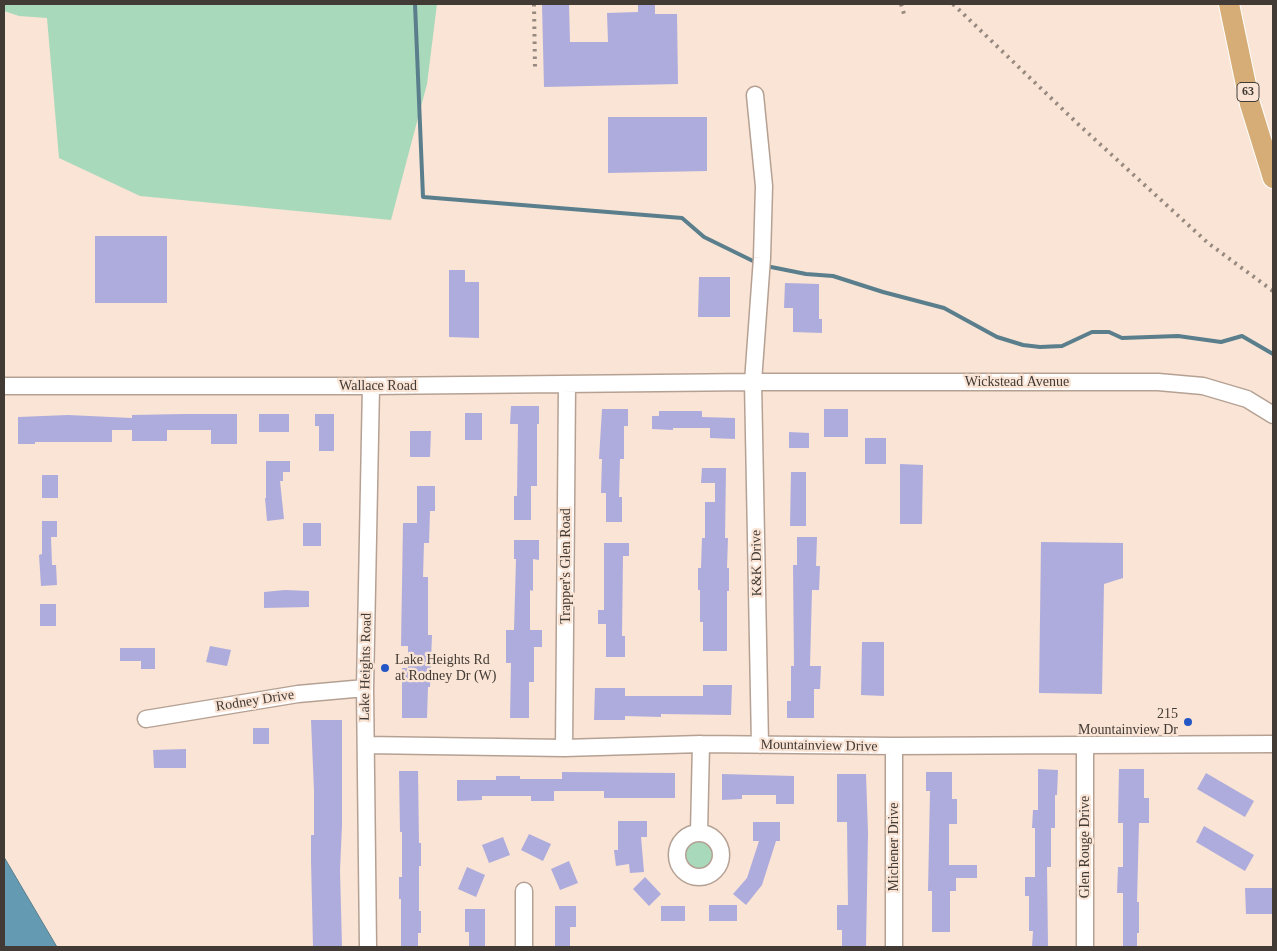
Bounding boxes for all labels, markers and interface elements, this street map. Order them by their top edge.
road number: 63 [1237,82,1259,101]
street label: Wickstead Avenue [965,374,1069,390]
street label: Wallace Road [339,378,417,394]
street label: Trapper's Glen Road [558,508,574,624]
street label: K&K Drive [748,530,766,596]
street label: Lake Heights Road [357,613,375,721]
place label: Lake Heights Rd at Rodney Dr (W) [395,652,496,684]
marker: Lake Heights Rd at Rodney Dr (W) [379,662,391,674]
street label: Rodney Drive [215,687,295,715]
place label: 215 Mountainview Dr [1078,706,1178,739]
marker: 215 Mountainview Dr [1182,716,1194,728]
street label: Mountainview Drive [760,737,878,755]
street label: Glen Rouge Drive [1077,796,1093,898]
street label: Michener Drive [886,802,902,892]

